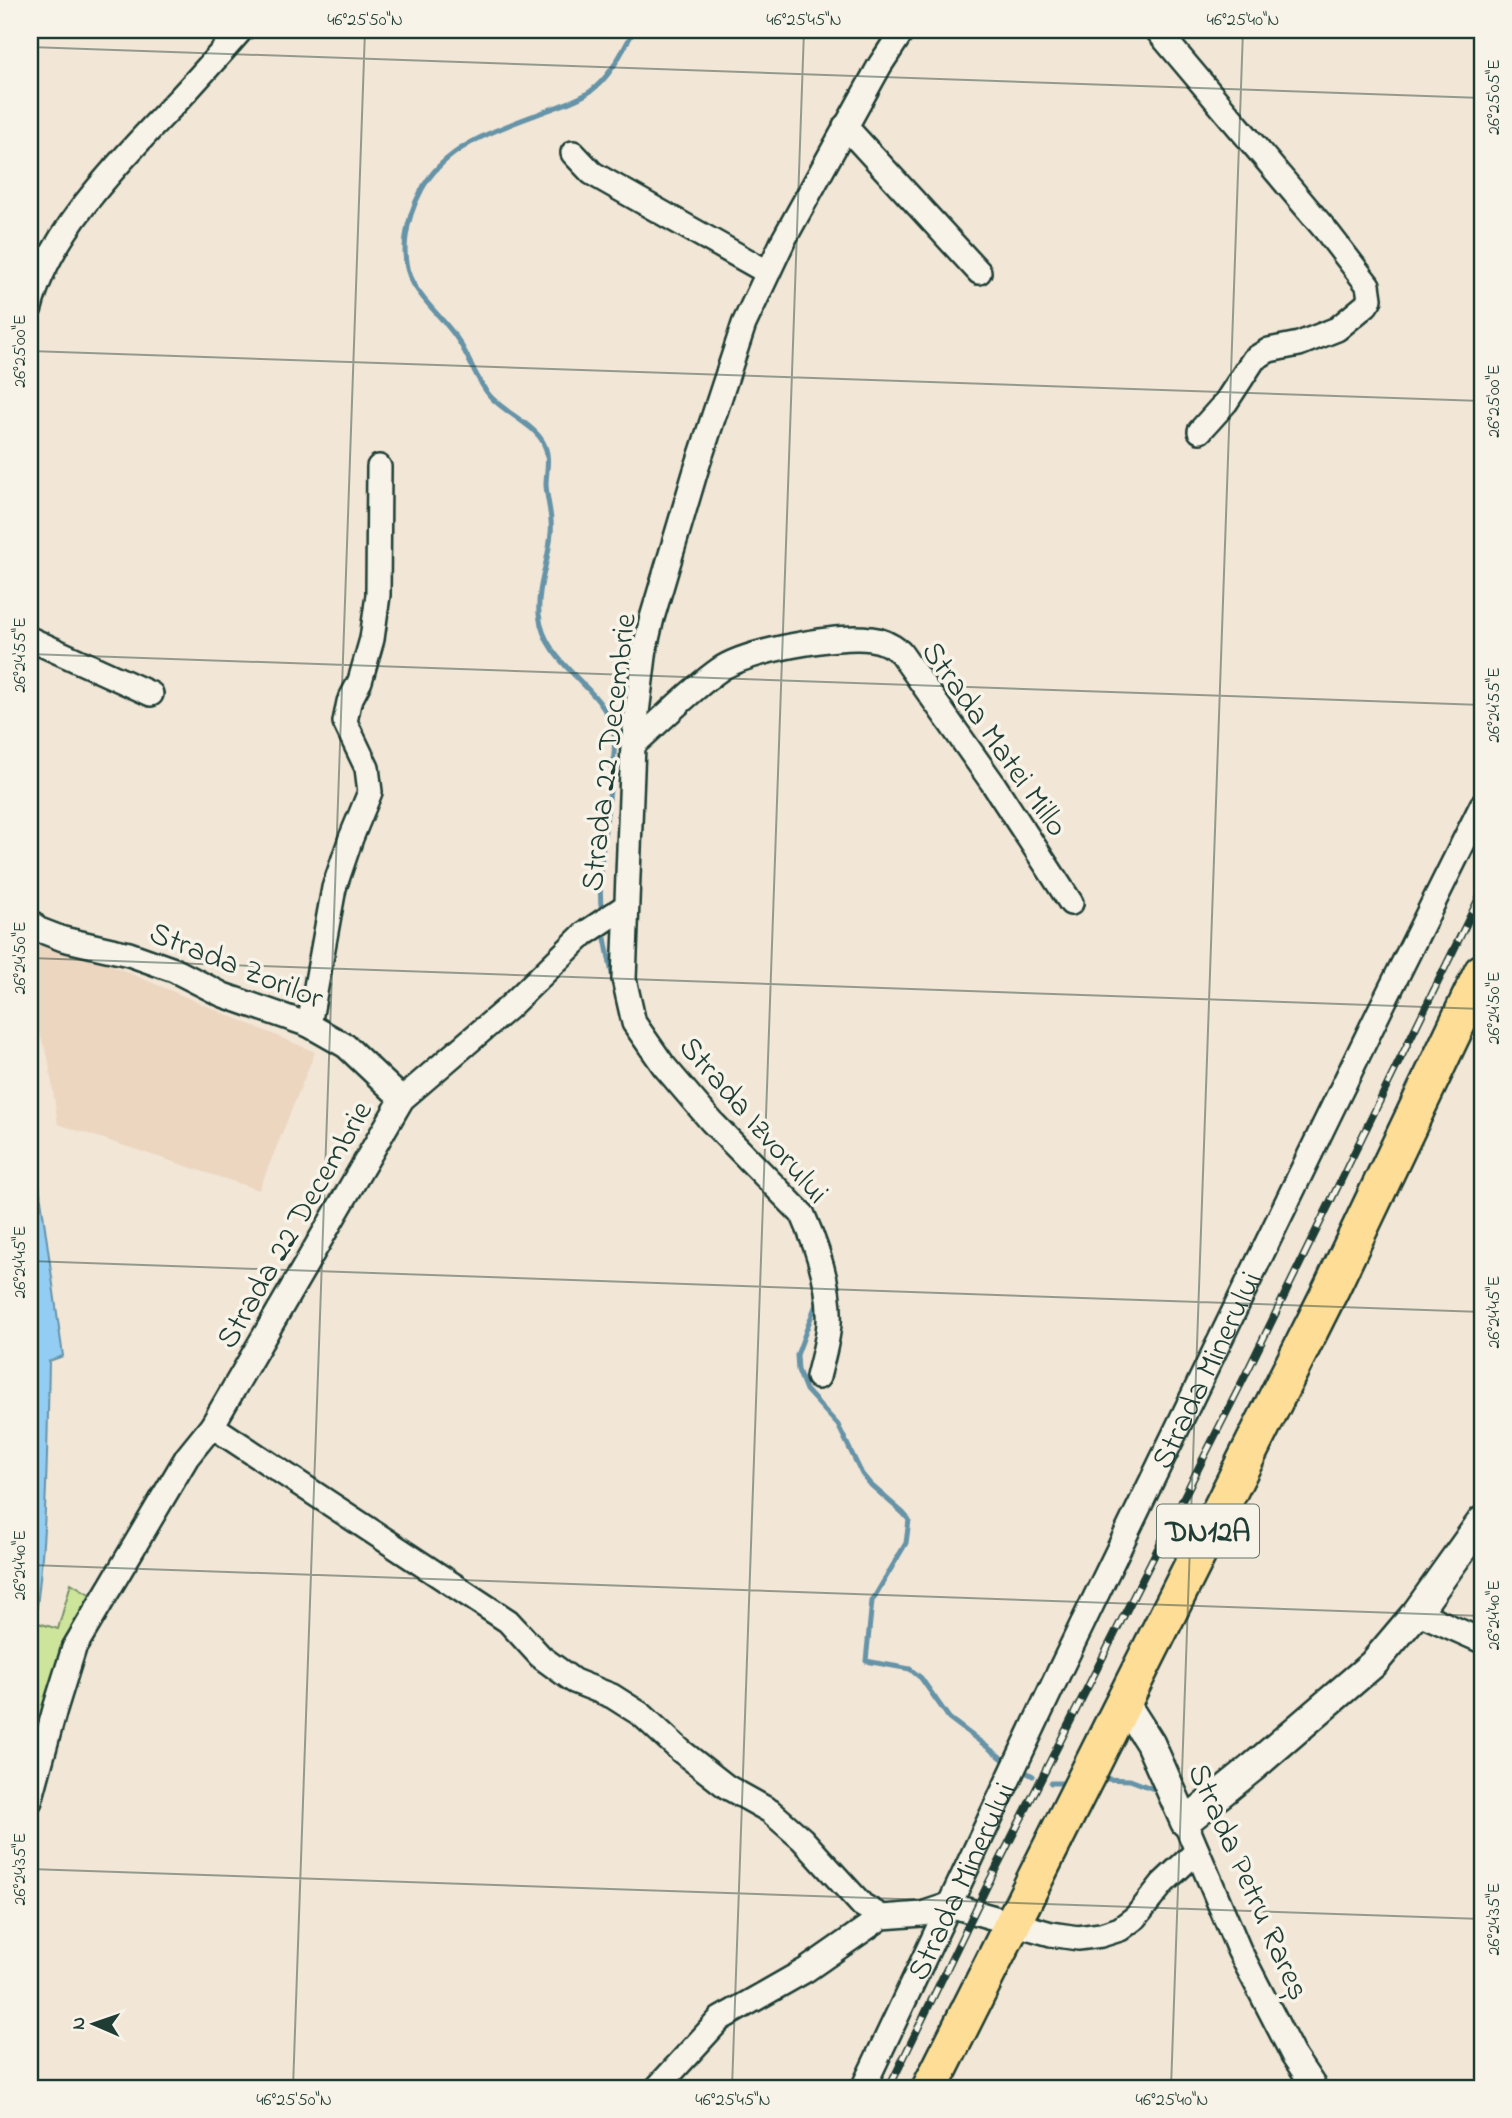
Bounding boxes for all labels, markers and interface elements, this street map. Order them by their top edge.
text: 46°25'50"N [327,8,403,34]
text: 46°25'45"N [766,8,842,34]
text: 46°25'40"N [1207,8,1279,34]
text: 26°25'05"E [1482,59,1508,135]
text: 26°25'00"E [8,314,34,388]
text: 26°25'00"E [1482,364,1508,438]
street label: Strada 22 Decembrie [570,610,651,894]
text: 26°24'55"E [8,617,34,693]
street label: Strada Matei Millo [908,632,1078,848]
text: 26°24'55"E [1482,667,1508,743]
street label: Strada Zorilor [141,911,330,1024]
text: 26°24'50"E [8,921,34,995]
text: 26°24'50"E [1482,971,1508,1045]
street label: Strada Izvorului [666,1027,839,1216]
street label: Strada 22 Decembrie [206,1092,387,1359]
text: 26°24'45"E [8,1226,34,1298]
street label: Strada Minerului [1141,1264,1277,1478]
text: 26°24'45"E [1482,1276,1508,1348]
road number: DN12A [1157,1504,1259,1558]
text: 26°24'40"E [8,1530,34,1600]
text: 26°24'40"E [1482,1580,1508,1650]
street label: Strada Petru Rareș [1173,1756,1320,2009]
street label: Strada Minerului [897,1775,1031,1989]
text: 26°24'35"E [8,1833,34,1905]
text: 26°24'35"E [1482,1883,1508,1955]
north arrow [60,1988,130,2058]
text: N [66,2016,93,2030]
text: 46°25'50"N [256,2088,332,2114]
text: 46°25'45"N [695,2088,771,2114]
text: 46°25'40"N [1136,2088,1208,2114]

